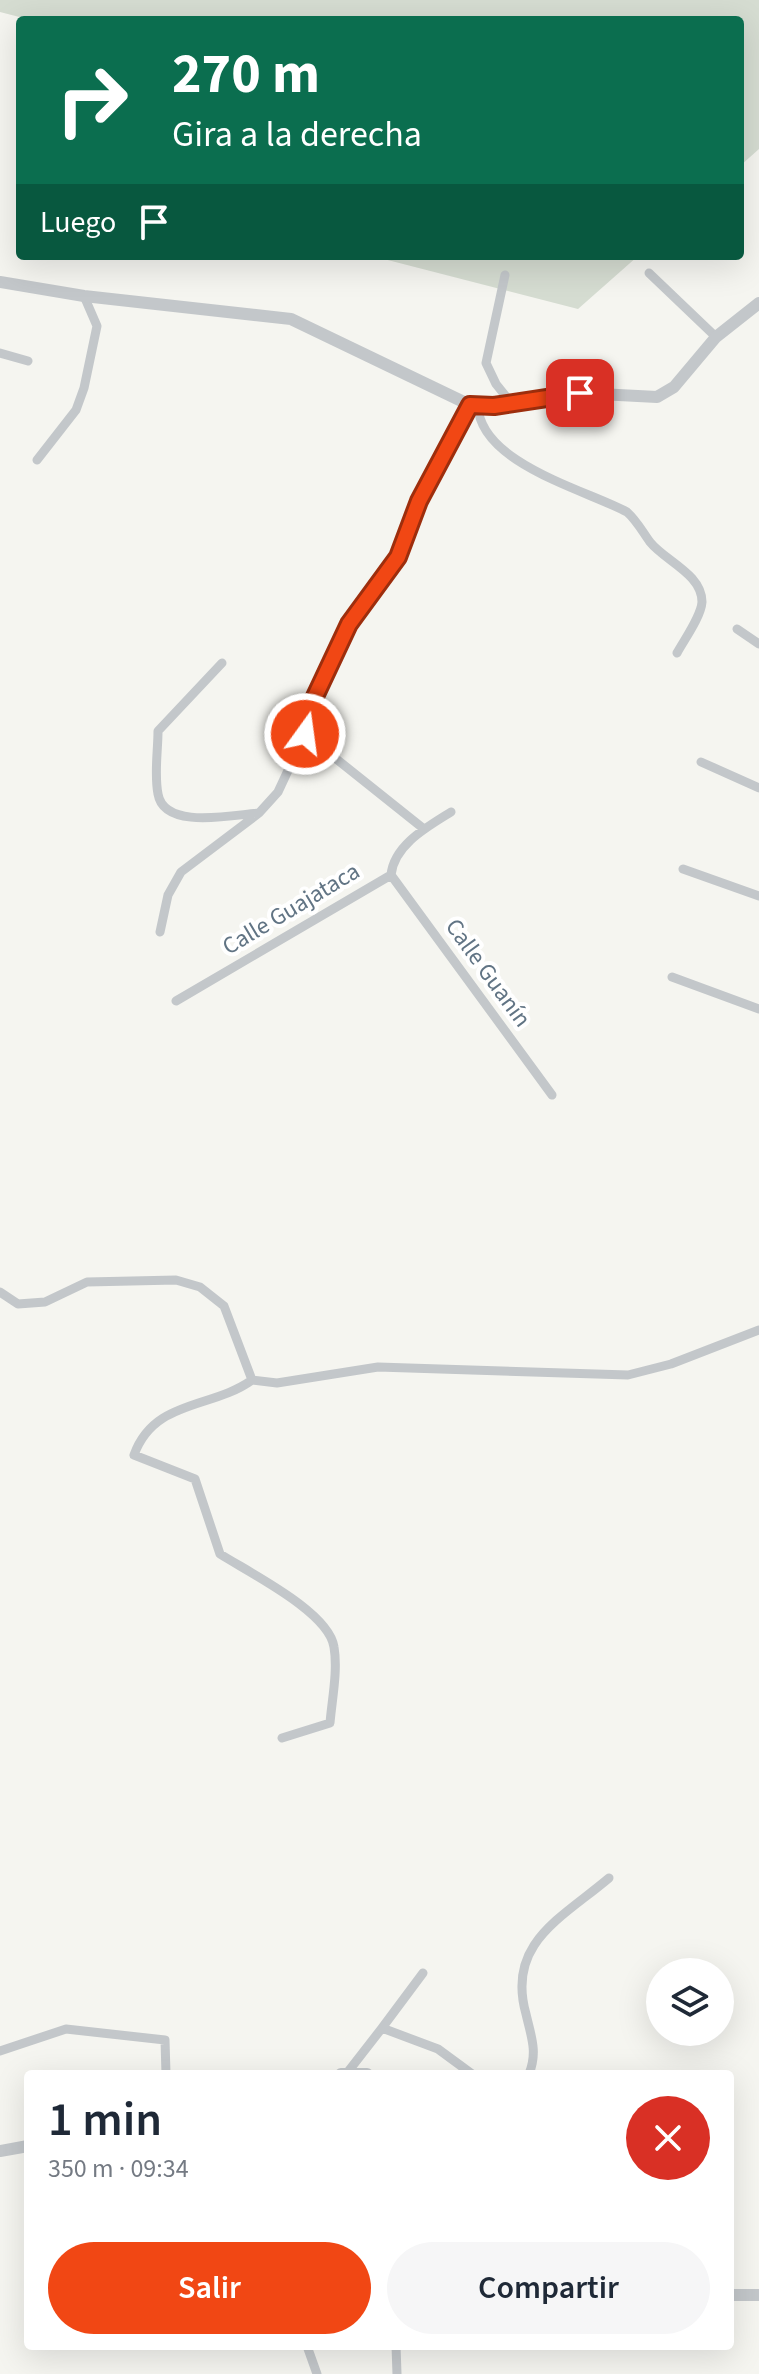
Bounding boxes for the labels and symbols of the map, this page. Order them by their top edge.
pin [546,359,614,427]
position arrow [263,692,347,776]
street label: Calle Guajataca [216,854,366,964]
street label: Calle Guanín [437,911,539,1035]

